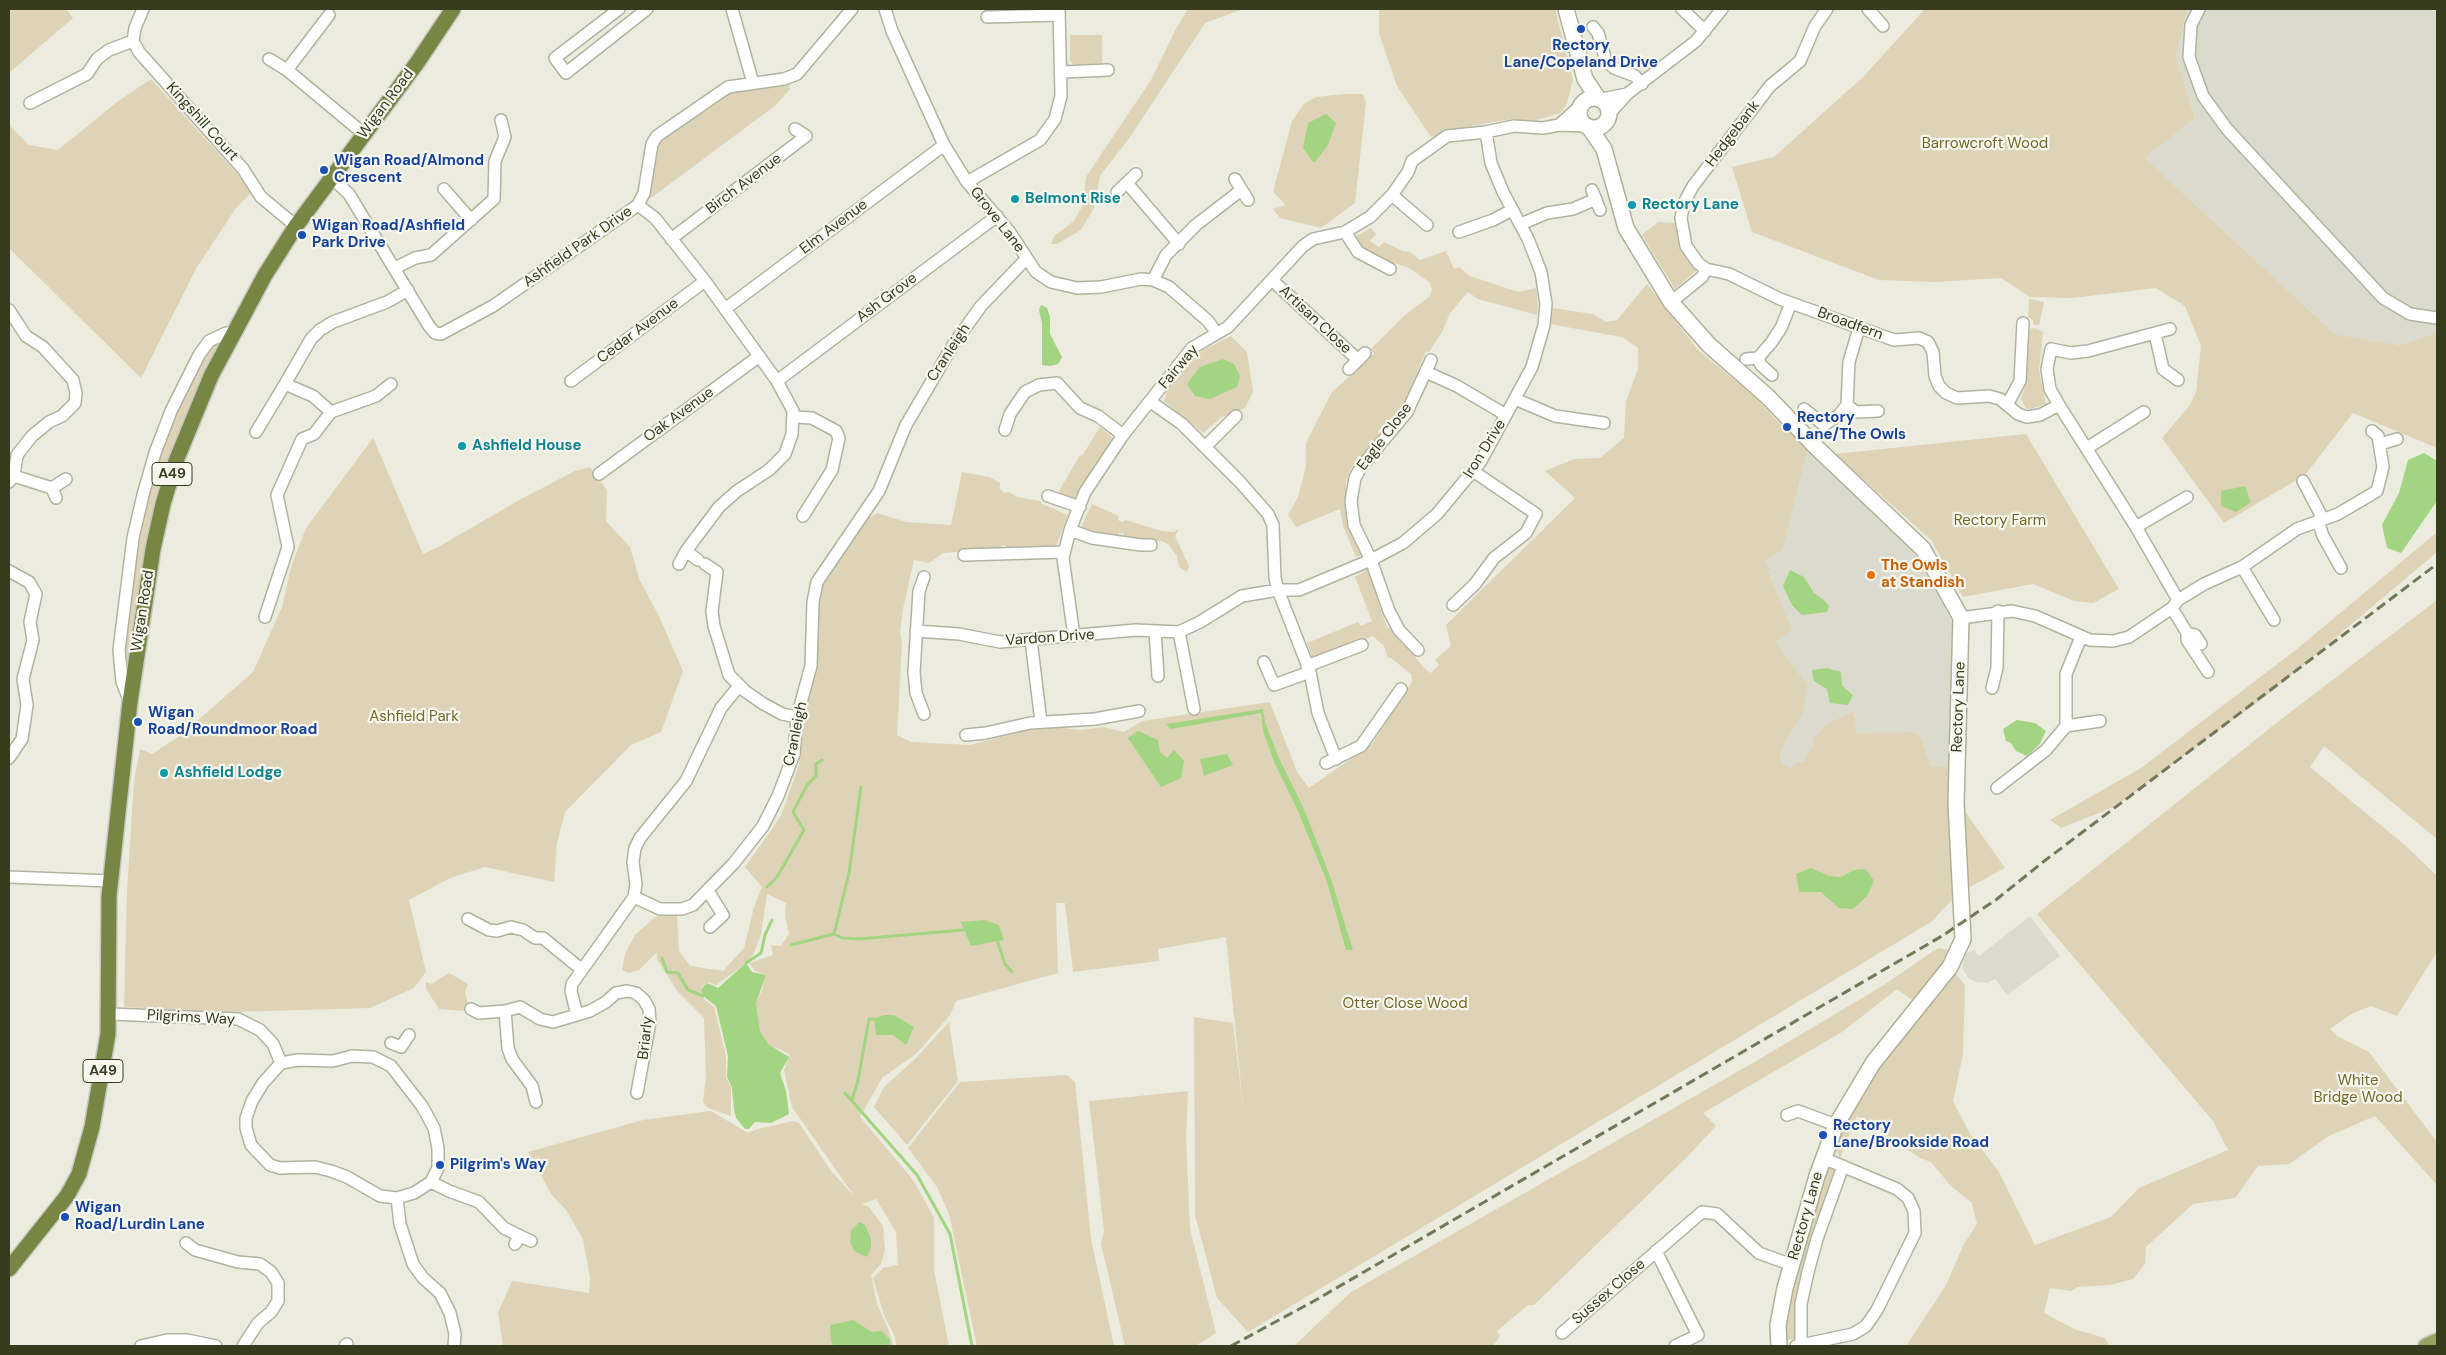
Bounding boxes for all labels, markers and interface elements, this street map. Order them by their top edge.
marker: Rectory Lane/Copeland Drive [1575,23,1587,35]
place label: Rectory Lane/Copeland Drive [1504,37,1658,72]
street label: Wigan Road [354,66,418,142]
street label: Kingshill Court [162,79,242,165]
street label: Hedgebank [1702,97,1764,171]
park label: Barrowcroft Wood [1922,135,2048,153]
street label: Birch Avenue [703,150,785,218]
place label: Wigan Road/Almond Crescent [334,152,484,187]
marker: Wigan Road/Almond Crescent [318,164,330,176]
street label: Grove Lane [966,184,1028,256]
place label: Belmont Rise [1025,190,1121,208]
marker: Belmont Rise [1009,193,1021,205]
street label: Elm Avenue [797,196,871,258]
place label: Rectory Lane [1642,196,1739,214]
marker: Rectory Lane [1626,199,1638,211]
street label: Ashfield Park Drive [520,203,636,291]
place label: Wigan Road/Ashfield Park Drive [312,217,465,252]
marker: Wigan Road/Ashfield Park Drive [296,229,308,241]
street label: Ash Grove [853,269,921,327]
street label: Artisan Close [1275,282,1355,358]
street label: Cedar Avenue [594,295,682,367]
street label: Broadfern [1815,304,1885,344]
street label: Cranleigh [924,321,974,385]
street label: Fairway [1155,341,1203,393]
street label: Oak Avenue [640,384,718,446]
street label: Eagle Close [1354,400,1416,474]
place label: Rectory Lane/The Owls [1797,409,1906,444]
street label: Iron Drive [1460,416,1510,482]
marker: Rectory Lane/The Owls [1781,421,1793,433]
place label: Ashfield House [472,437,582,455]
marker: Ashfield House [456,440,468,452]
road number: A49 [152,462,192,486]
park label: Rectory Farm [1954,512,2046,530]
place label: The Owls at Standish [1881,557,1965,592]
street label: Wigan Road [128,569,158,653]
marker: The Owls at Standish [1865,569,1877,581]
street label: Vardon Drive [1005,626,1095,650]
street label: Rectory Lane [1948,661,1970,753]
street label: Cranleigh [780,700,812,768]
place label: Wigan Road/Roundmoor Road [148,704,317,739]
park label: Ashfield Park [369,708,459,726]
marker: Wigan Road/Roundmoor Road [132,716,144,728]
place label: Ashfield Lodge [174,764,282,782]
marker: Ashfield Lodge [158,767,170,779]
park label: Otter Close Wood [1342,995,1468,1013]
street label: Pilgrims Way [147,1007,235,1029]
street label: Briarly [635,1015,657,1061]
road number: A49 [83,1060,123,1082]
park label: White Bridge Wood [2313,1072,2403,1107]
place label: Rectory Lane/Brookside Road [1833,1117,1989,1152]
marker: Rectory Lane/Brookside Road [1817,1129,1829,1141]
place label: Pilgrim's Way [450,1156,546,1174]
marker: Pilgrim's Way [434,1159,446,1171]
street label: Rectory Lane [1785,1170,1827,1262]
place label: Wigan Road/Lurdin Lane [75,1199,205,1234]
marker: Wigan Road/Lurdin Lane [59,1211,71,1223]
street label: Sussex Close [1569,1255,1649,1329]

